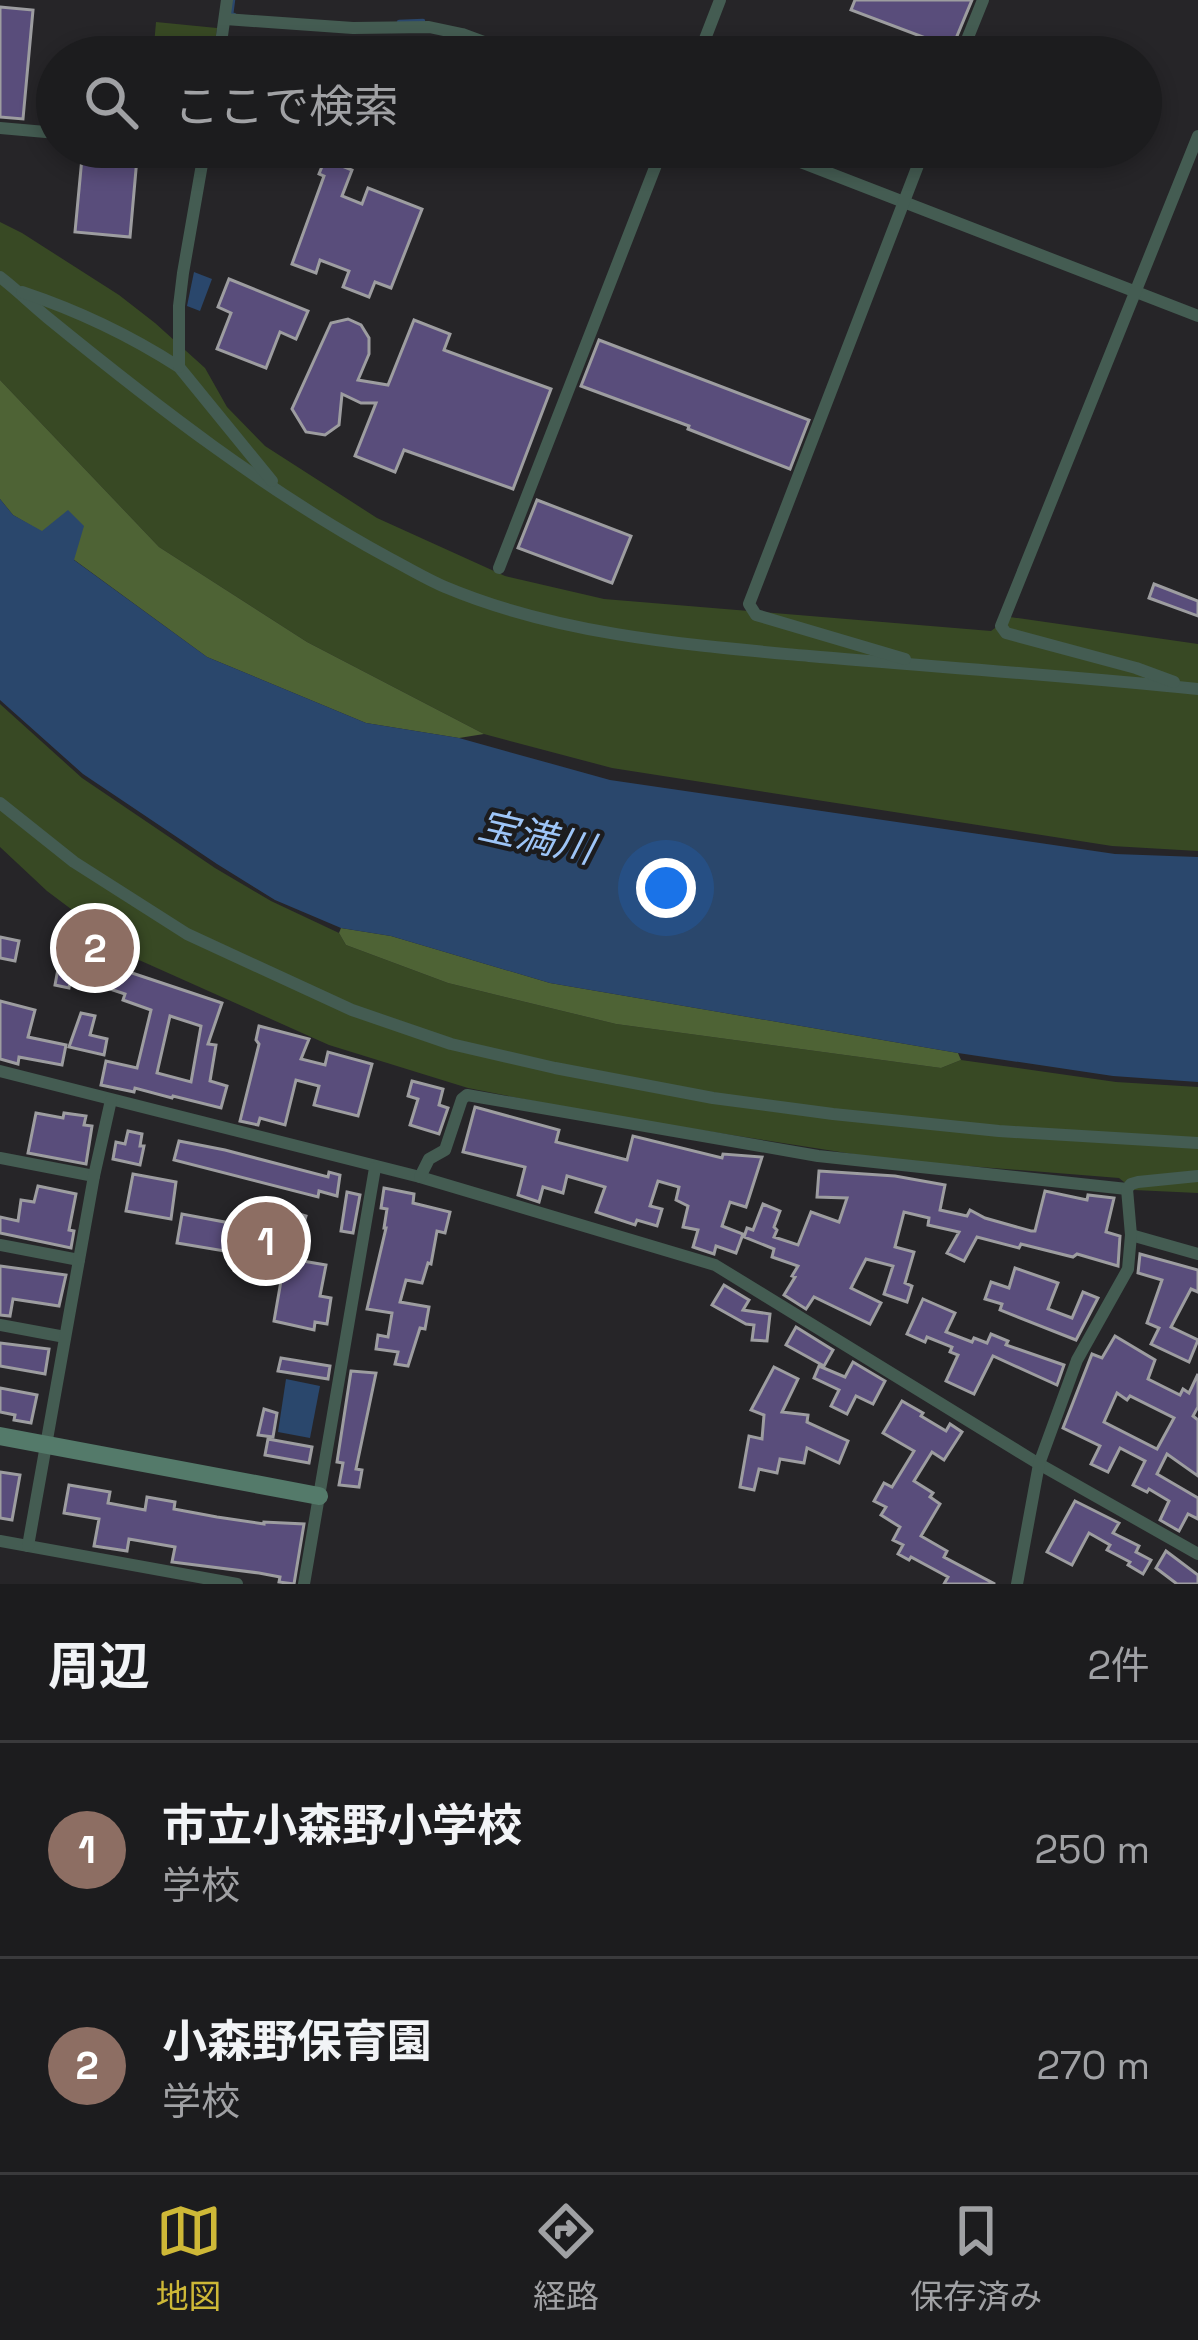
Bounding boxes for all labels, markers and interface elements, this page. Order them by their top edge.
search box [36,36,1162,168]
icon: search [78,69,144,135]
text: ここで検索 [174,78,399,135]
water label: 宝満川 [473,800,602,875]
your location [636,858,696,918]
pin: 2 [56,903,134,993]
pin: 1 [227,1196,305,1286]
text: 周辺 [48,1634,150,1699]
text: 2件 [1087,1641,1150,1690]
text: 市立小森野小学校 [162,1797,522,1854]
text: 1 [78,1825,96,1874]
text: 250 m [1035,1825,1150,1874]
text: 学校 [162,1861,240,1910]
text: 小森野保育園 [162,2013,432,2070]
text: 2 [75,2041,99,2090]
text: 270 m [1037,2041,1150,2090]
text: 学校 [162,2077,240,2126]
tab: 地図 [156,2198,222,2318]
tab: 経路 [533,2198,599,2318]
tab: 保存済み [910,2198,1042,2318]

